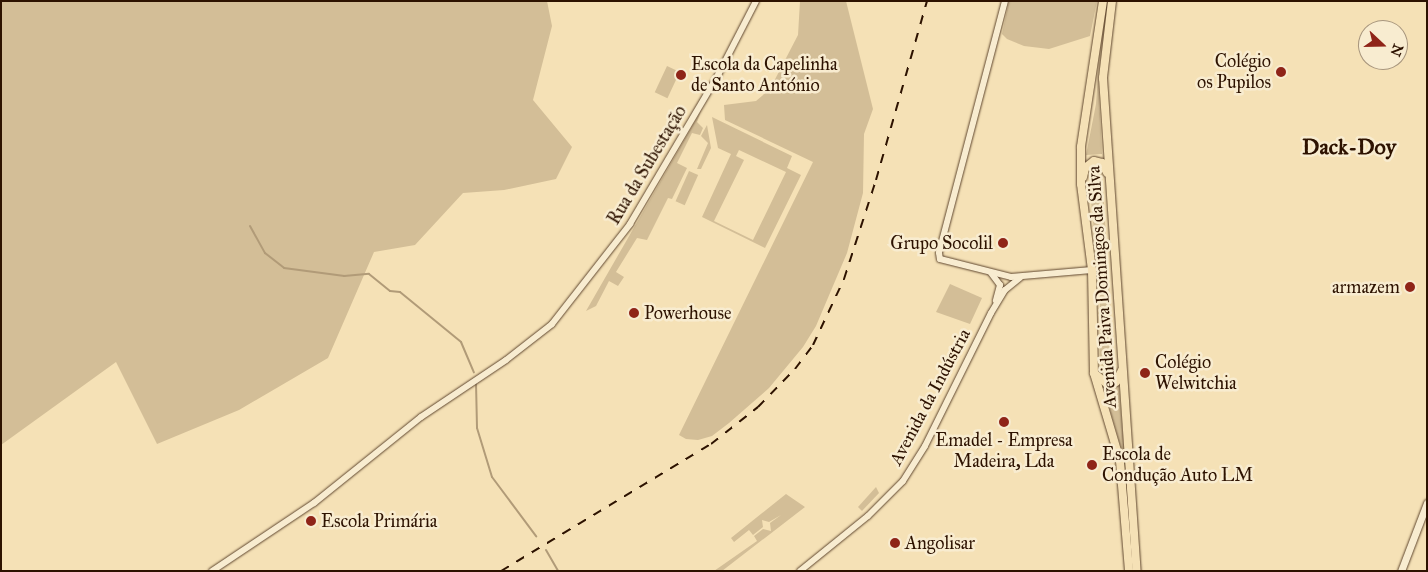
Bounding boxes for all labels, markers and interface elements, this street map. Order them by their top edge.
north arrow [1358,20,1408,70]
text: N [1386,42,1407,59]
place label: Colégio os Pupilos [1197,51,1271,94]
place label: Escola da Capelinha de Santo António [691,54,838,96]
marker: Colégio os Pupilos [1275,66,1287,78]
marker: Escola da Capelinha de Santo António [675,69,687,81]
street label: Rua da Subestação [603,101,691,229]
district label: Dack-Doy [1302,134,1396,160]
street label: Avenida Paiva Domingos da Silva [1083,165,1121,409]
place label: Grupo Socolil [890,232,993,254]
marker: Grupo Socolil [997,237,1009,249]
place label: armazem [1332,276,1400,298]
marker: armazem [1404,281,1416,293]
place label: Powerhouse [644,302,732,324]
marker: Powerhouse [628,307,640,319]
street label: Avenida da Indústria [885,325,975,469]
place label: Colégio Welwitchia [1155,352,1237,394]
marker: Colégio Welwitchia [1139,367,1151,379]
marker: Emadel - Empresa Madeira, Lda [998,416,1010,428]
place label: Emadel - Empresa Madeira, Lda [935,430,1073,472]
place label: Escola de Condução Auto LM [1102,444,1253,486]
marker: Escola de Condução Auto LM [1086,459,1098,471]
place label: Escola Primária [321,510,437,532]
marker: Escola Primária [305,515,317,527]
place label: Angolisar [905,532,975,554]
marker: Angolisar [889,537,901,549]

